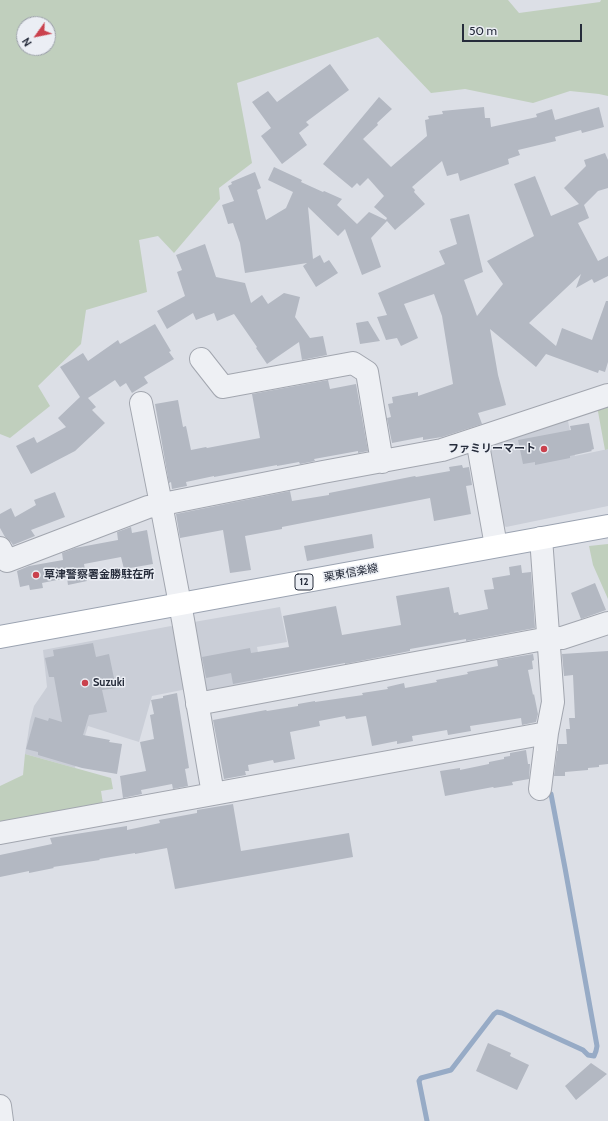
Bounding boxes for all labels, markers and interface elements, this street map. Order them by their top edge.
north arrow [16,16,56,56]
scale bar [464,16,584,42]
text: 50 m [469,23,497,38]
text: N [19,35,35,49]
place label: ファミリーマート [448,442,536,456]
marker: ファミリーマート [539,444,549,454]
street label: 栗東信楽線 [323,562,379,584]
place label: 草津警察署金勝駐在所 [44,568,154,582]
marker: 草津警察署金勝駐在所 [31,570,41,580]
road number: 12 [295,574,313,590]
place label: Suzuki [93,676,125,690]
marker: Suzuki [80,678,90,688]

